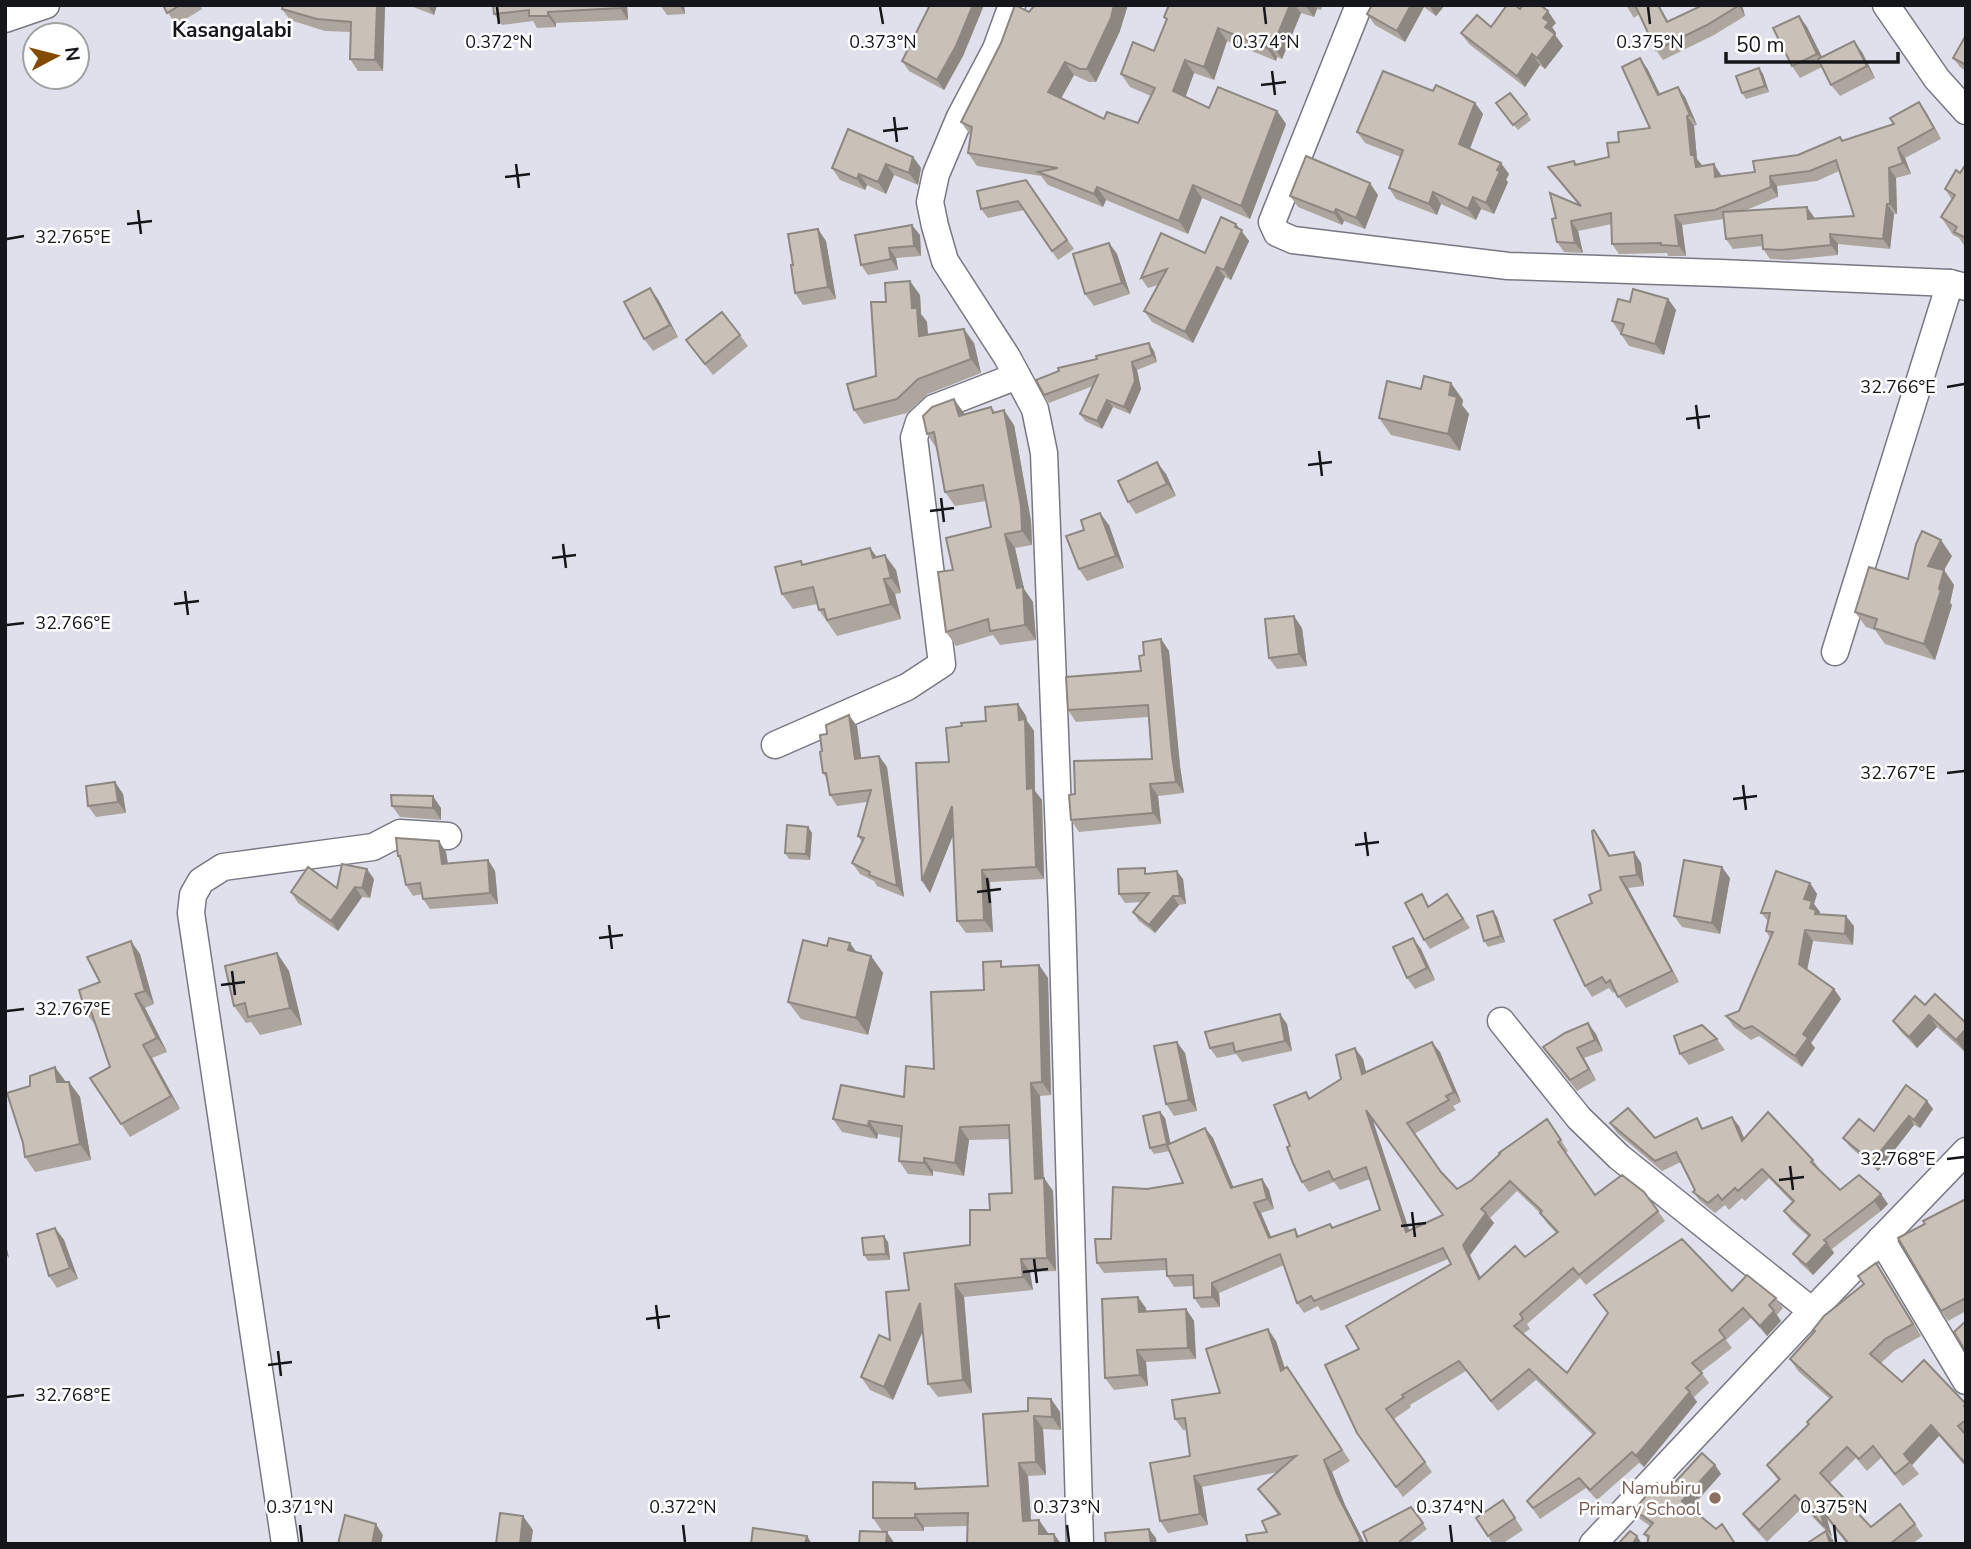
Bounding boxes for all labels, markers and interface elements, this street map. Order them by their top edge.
district label: Kasangalabi [172,16,292,44]
north arrow [21,21,91,91]
scale bar [1726,21,1898,65]
text: 0.372°N [465,30,533,54]
text: 0.373°N [849,30,917,54]
text: 0.374°N [1232,30,1300,54]
text: 0.375°N [1616,30,1684,54]
text: 50 m [1736,31,1785,59]
text: N [58,45,86,63]
text: 32.765°E [35,225,111,249]
text: 32.766°E [1860,375,1936,399]
text: 32.766°E [35,611,111,635]
text: 32.767°E [1860,761,1936,785]
text: 32.767°E [35,997,111,1021]
text: 32.768°E [1860,1147,1936,1171]
text: 32.768°E [35,1383,111,1407]
place label: Namubiru Primary School [1578,1476,1702,1521]
marker: Namubiru Primary School [1707,1490,1723,1506]
text: 0.371°N [266,1495,334,1519]
text: 0.372°N [649,1495,717,1519]
text: 0.373°N [1033,1495,1101,1519]
text: 0.374°N [1416,1495,1484,1519]
text: 0.375°N [1800,1495,1868,1519]

